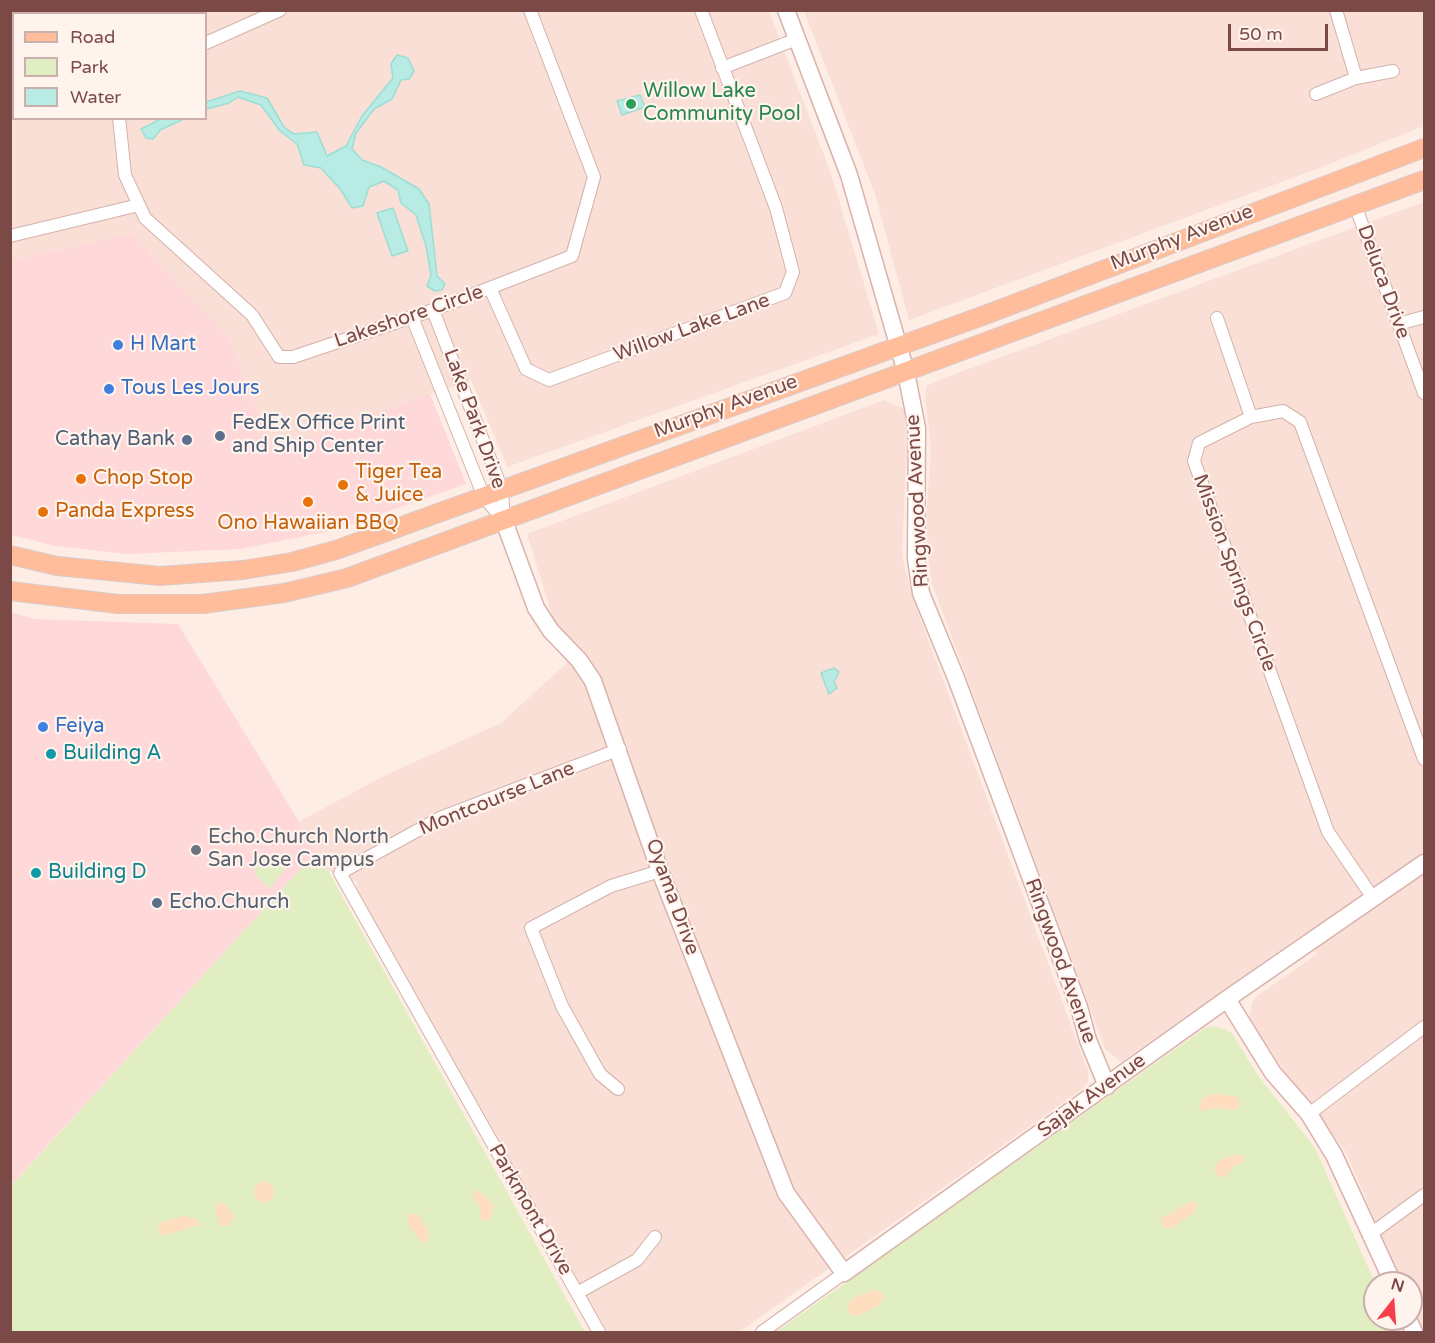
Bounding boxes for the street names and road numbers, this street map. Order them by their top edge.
street label: Murphy Avenue [1107,200,1257,276]
street label: Deluca Drive [1351,222,1415,342]
street label: Lakeshore Circle [331,280,487,354]
street label: Willow Lake Lane [611,289,773,367]
street label: Lake Park Drive [438,346,510,492]
street label: Murphy Avenue [651,370,801,444]
street label: Ringwood Avenue [901,414,935,588]
street label: Mission Springs Circle [1187,471,1281,675]
street label: Montcourse Lane [416,757,578,841]
street label: Oyama Drive [640,835,704,959]
street label: Ringwood Avenue [1019,875,1101,1047]
street label: Sajak Avenue [1033,1049,1151,1143]
street label: Parkmont Drive [483,1140,577,1280]

